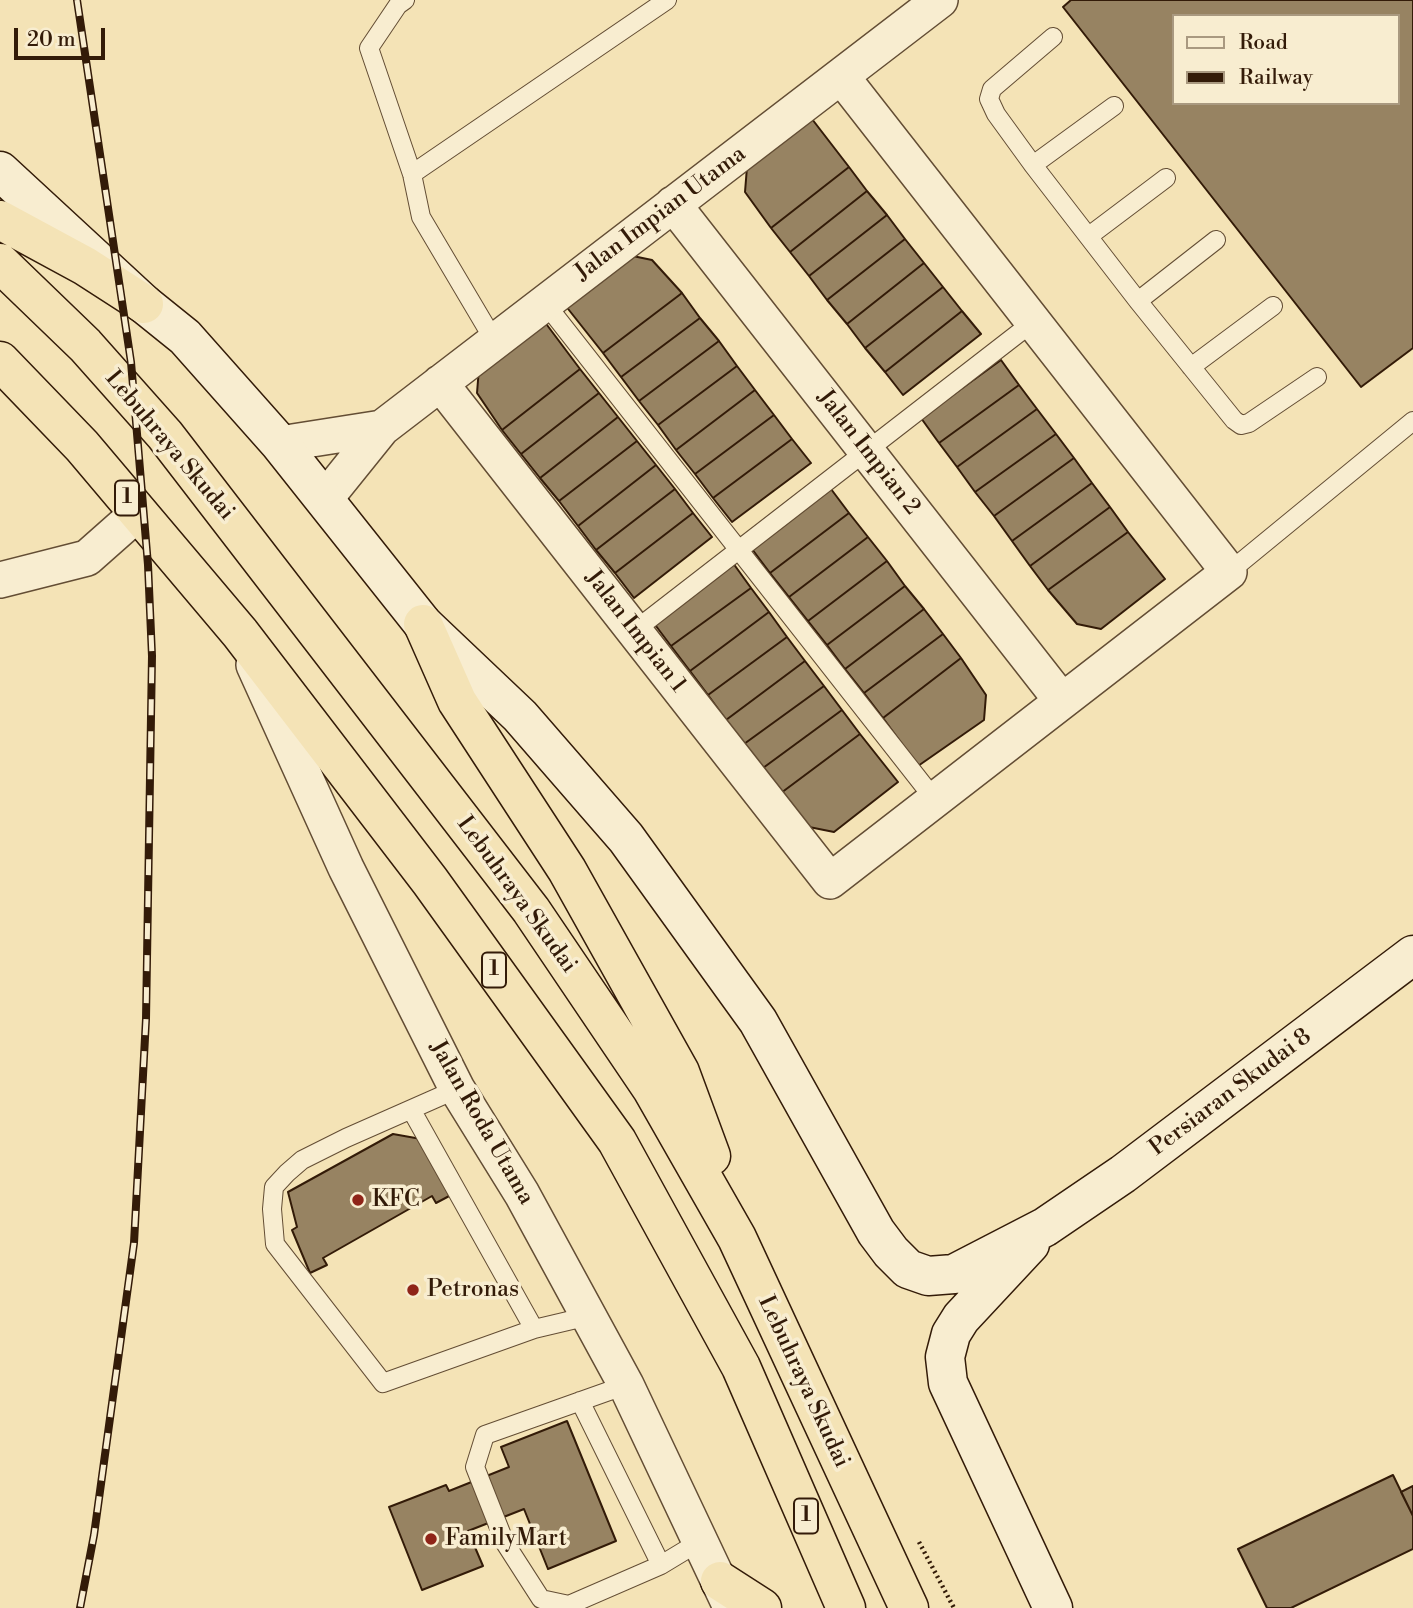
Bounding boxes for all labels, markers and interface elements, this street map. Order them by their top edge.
scale bar [18,14,108,58]
legend [1172,14,1399,105]
text: 20 m [27,27,76,53]
text: Road [1239,30,1288,56]
text: Railway [1239,65,1313,91]
street label: Jalan Impian Utama [570,141,752,287]
street label: Lebuhraya Skudai [98,366,240,526]
street label: Jalan Impian 2 [811,385,925,521]
road number: 1 [115,480,139,516]
street label: Jalan Impian 1 [579,565,691,699]
street label: Lebuhraya Skudai [450,811,582,979]
road number: 1 [482,953,506,988]
street label: Persiaran Skudai 8 [1145,1023,1317,1163]
street label: Jalan Roda Utama [423,1036,539,1210]
place label: KFC [372,1186,420,1214]
marker: KFC [350,1192,366,1208]
place label: Petronas [427,1276,519,1304]
marker: Petronas [405,1282,421,1298]
street label: Lebuhraya Skudai [751,1292,855,1472]
road number: 1 [794,1498,818,1534]
place label: FamilyMart [445,1525,567,1553]
marker: FamilyMart [423,1531,439,1547]

